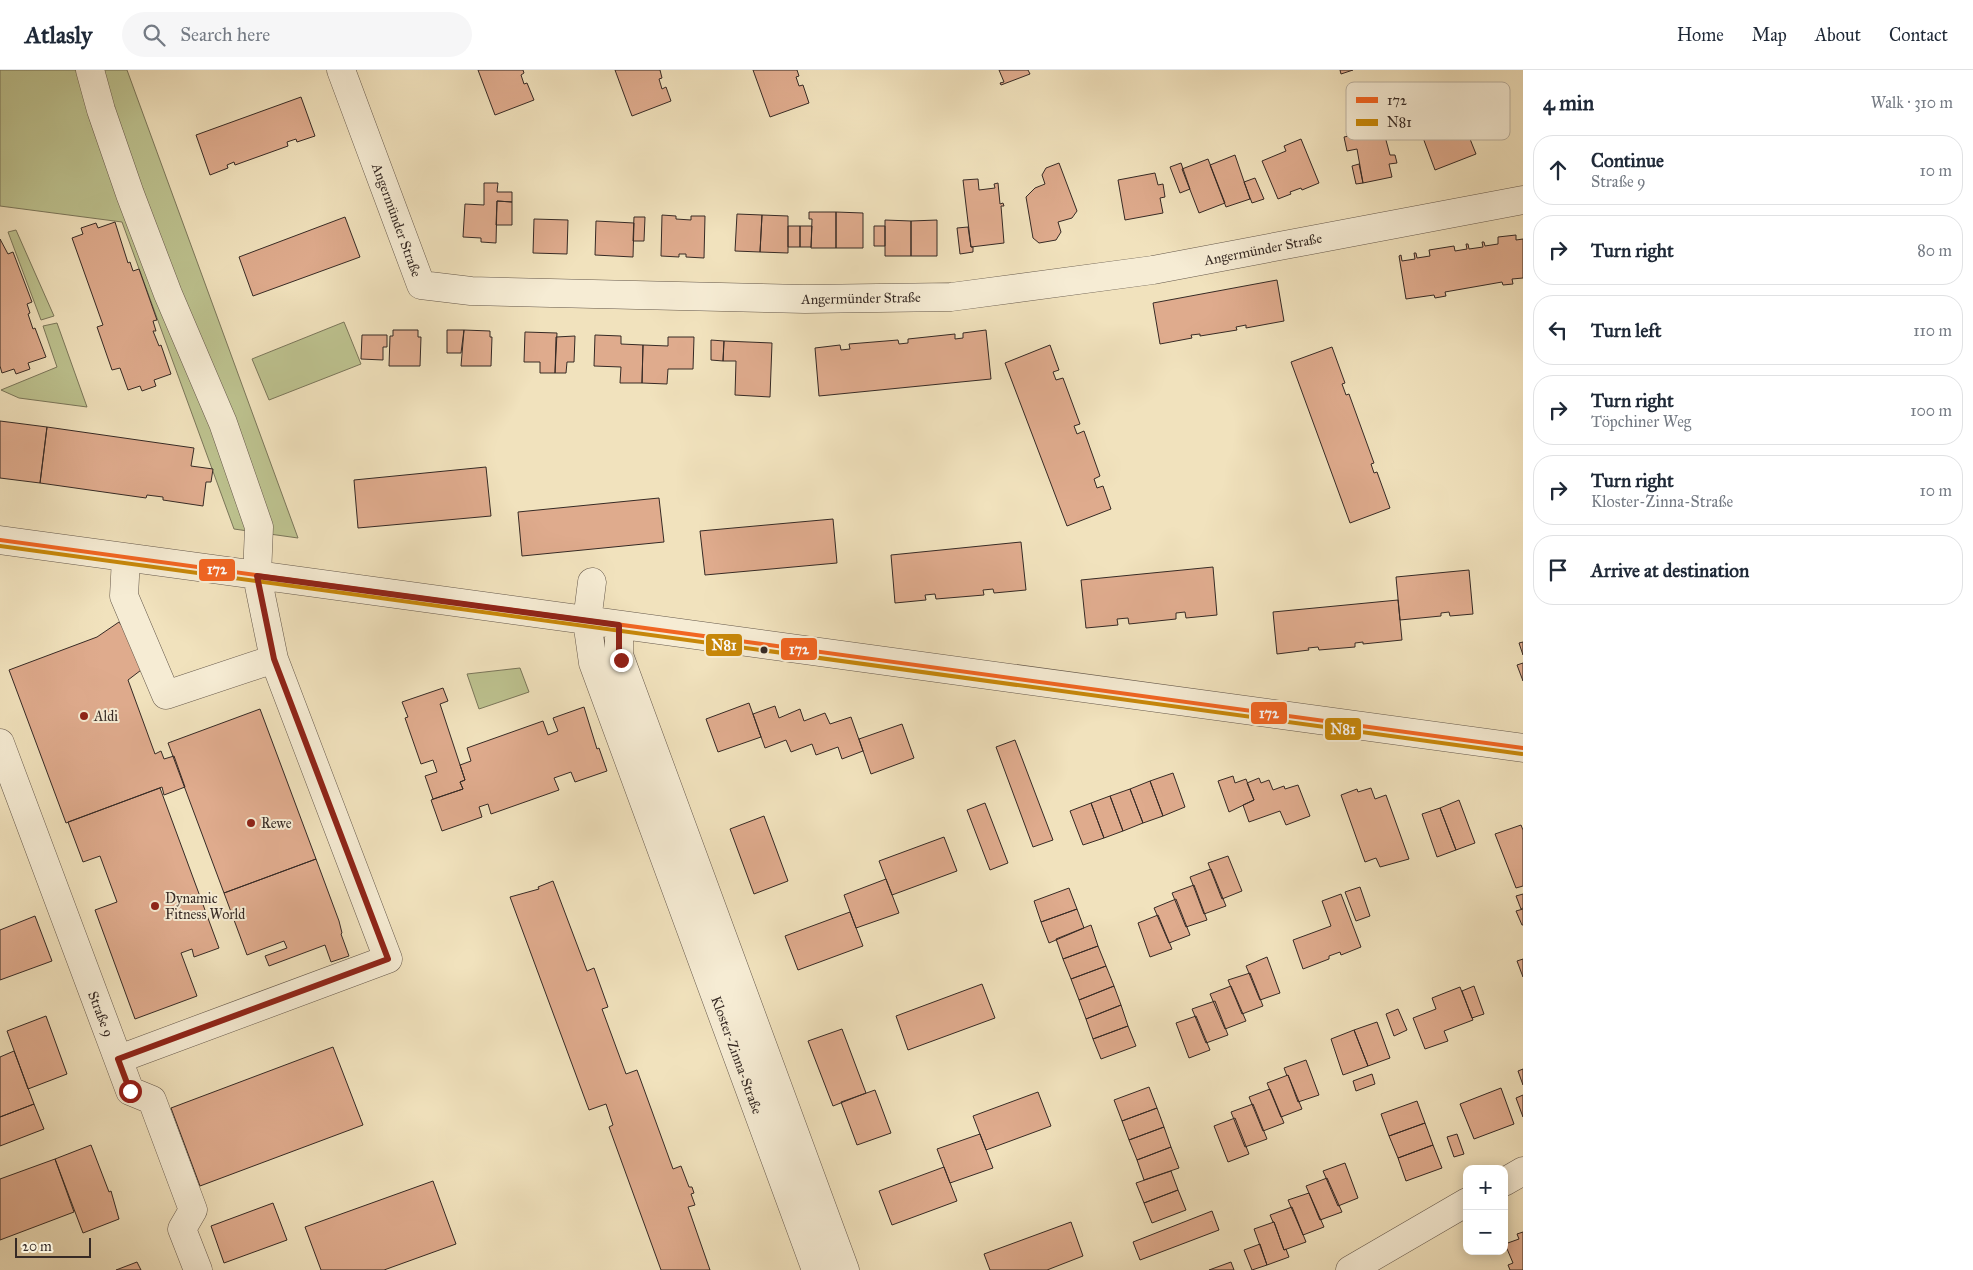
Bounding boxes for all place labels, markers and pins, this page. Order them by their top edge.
unlabelled marker [759,645,769,655]
place label: Aldi [93,708,118,725]
marker: Aldi [78,710,90,722]
place label: Rewe [261,815,292,832]
marker: Rewe [245,817,257,829]
place label: Dynamic Fitness World [165,890,245,923]
marker: Dynamic Fitness World [149,900,161,912]

